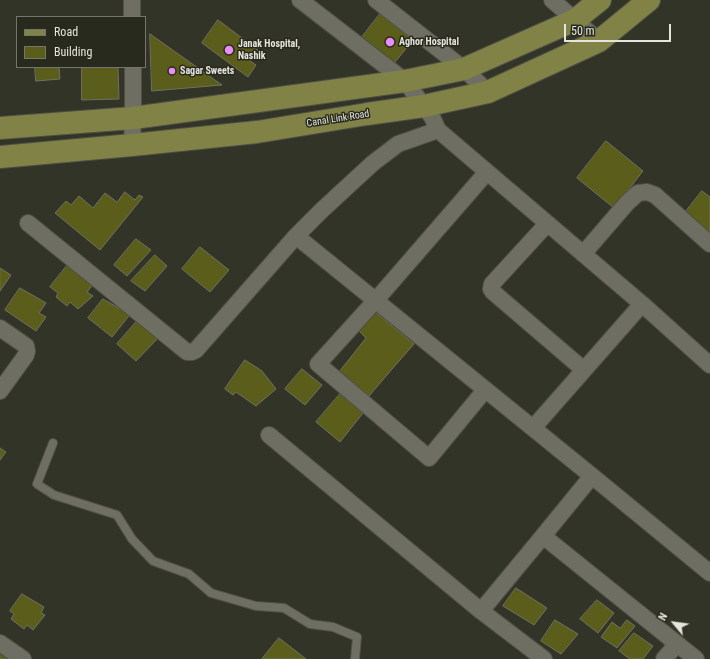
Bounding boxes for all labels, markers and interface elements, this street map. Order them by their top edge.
legend [16,16,146,68]
scale bar [566,16,673,42]
text: 50 m [571,24,595,38]
text: Road [54,25,78,39]
marker: Aghor Hospital [384,36,396,48]
place label: Aghor Hospital [399,36,459,48]
place label: Janak Hospital, Nashik [238,38,300,62]
marker: Janak Hospital, Nashik [223,44,235,56]
text: Building [54,45,92,59]
place label: Sagar Sweets [180,65,234,77]
marker: Sagar Sweets [167,66,177,76]
street label: Canal Link Road [306,108,370,130]
north arrow [654,603,694,643]
text: N [656,611,670,623]

